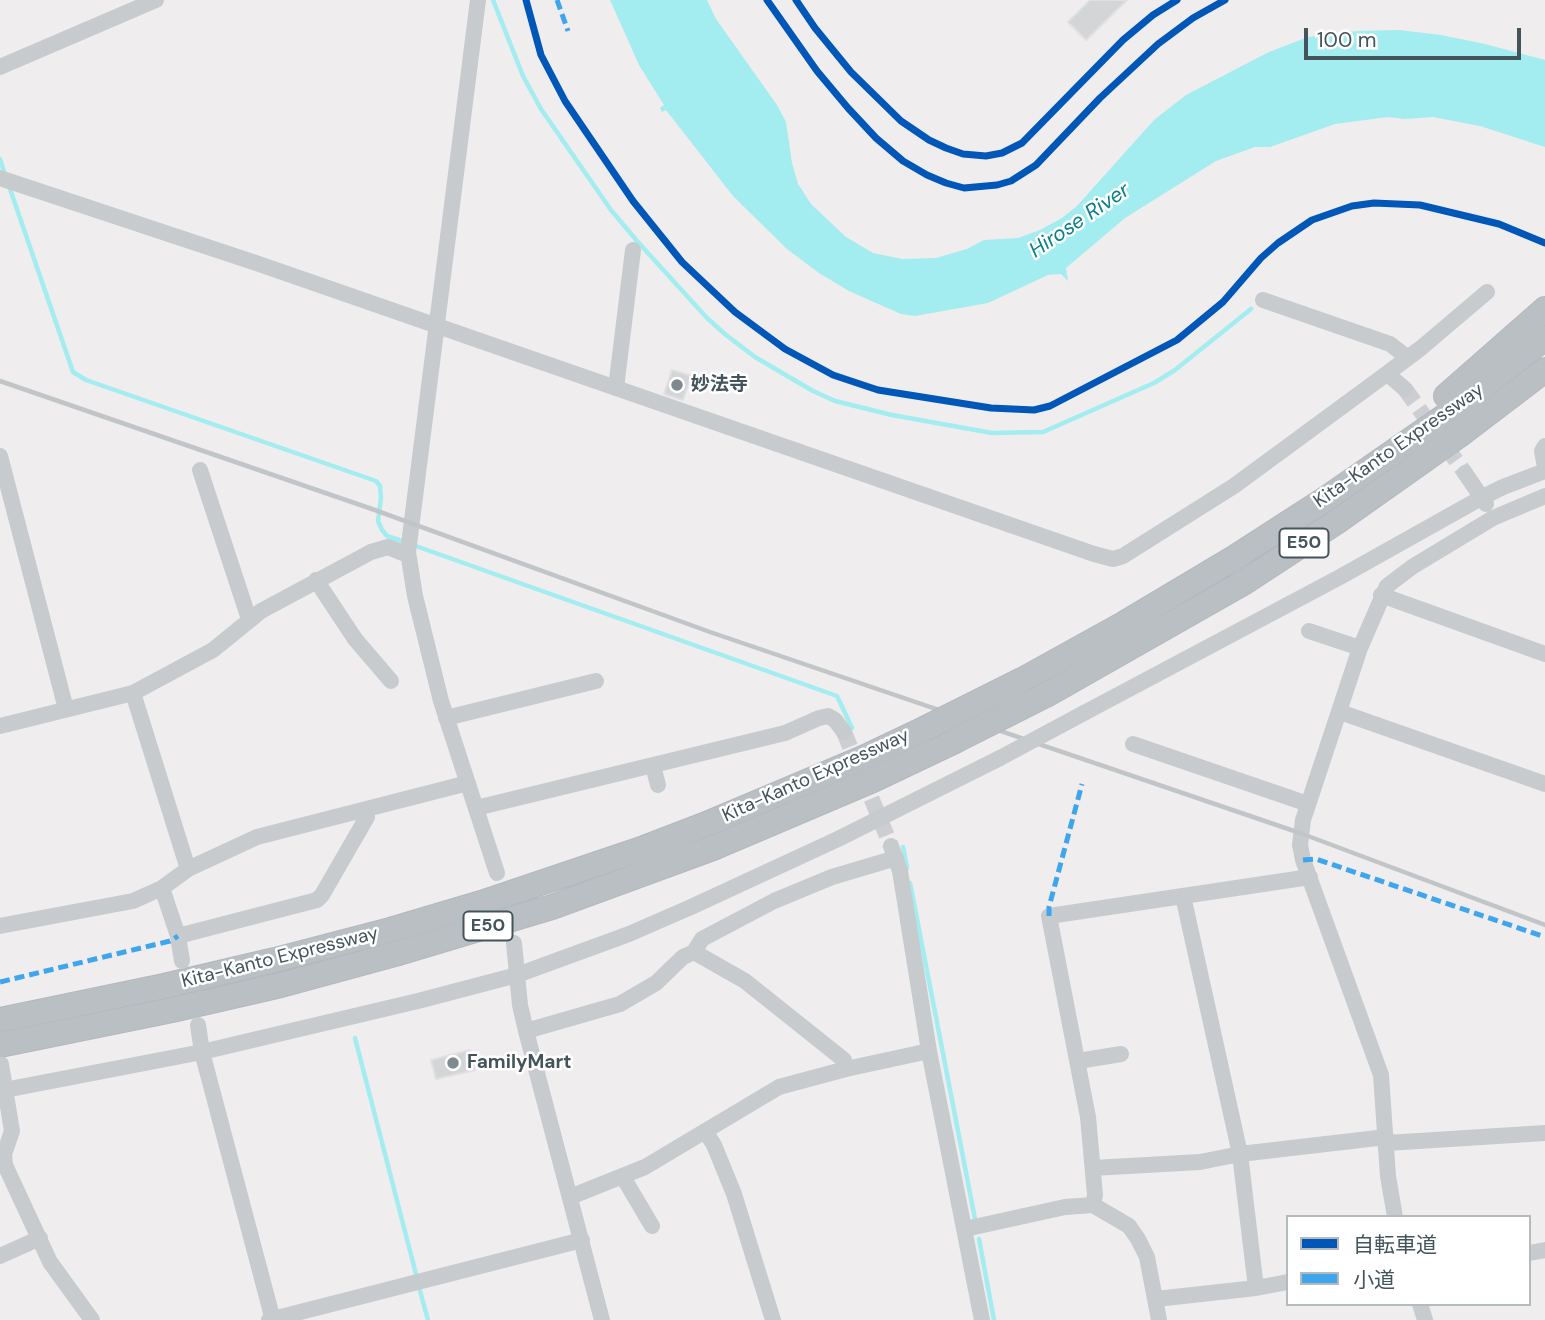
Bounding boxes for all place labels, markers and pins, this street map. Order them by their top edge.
place label: 妙法寺 [691,374,748,396]
marker: 妙法寺 [669,377,685,393]
place label: FamilyMart [467,1052,571,1074]
marker: FamilyMart [445,1055,461,1071]

